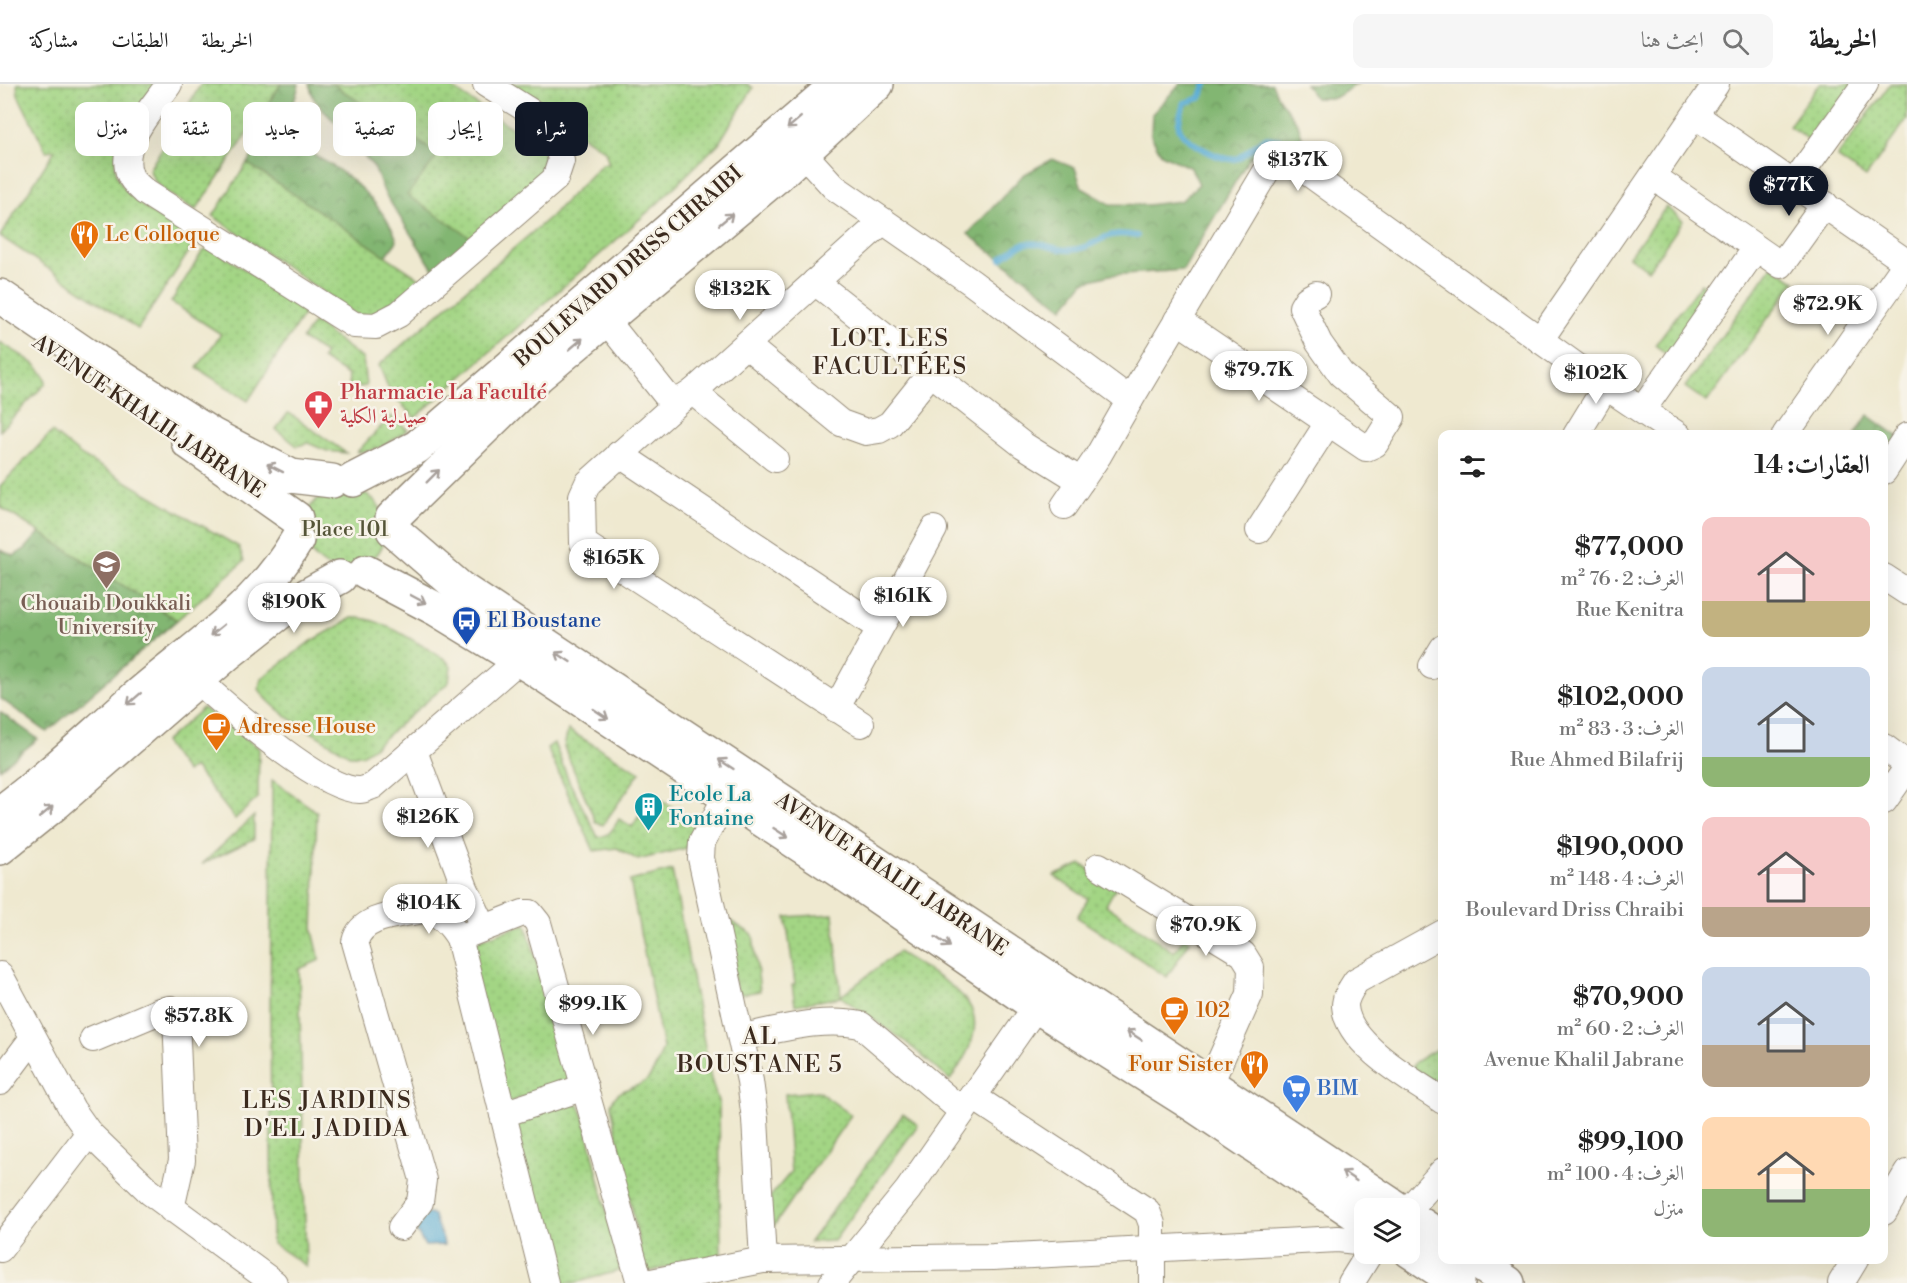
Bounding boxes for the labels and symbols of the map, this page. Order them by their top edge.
one-way arrow [787,116,802,130]
pin: $137K [1256,141,1340,192]
street label: BOULEVARD DRISS CHRAIBI [508,160,748,374]
pin: $77K [1753,166,1825,217]
one-way arrow [718,212,733,226]
restaurant icon: Le Colloque [68,218,100,260]
place label: Le Colloque [105,222,220,248]
pin: $132K [698,270,782,321]
pin: $72.9K [1779,285,1877,336]
district label: LOT. LES FACULTÉES [812,324,968,382]
street label: AVENUE KHALIL JABRANE [26,329,270,504]
one-way arrow [568,337,583,351]
pin: $79.7K [1210,351,1308,402]
pin: $102K [1554,354,1638,405]
place label: Pharmacie La Faculté صيدلية الكلية [340,380,547,430]
pharmacy icon: Pharmacie La Faculté صيدلية الكلية [303,388,335,430]
one-way arrow [267,462,285,473]
one-way arrow [425,469,440,484]
park label: Place 101 [301,517,389,543]
pin: $165K [572,539,656,590]
school or university icon: Chouaib Doukkali University [90,548,122,590]
pin: $161K [861,577,945,628]
pin: $190K [252,583,336,634]
place label: Chouaib Doukkali University [20,591,192,641]
one-way arrow [409,594,427,605]
bus stop icon: El Boustane [450,604,482,646]
place label: El Boustane [487,608,601,634]
one-way arrow [210,623,225,637]
one-way arrow [555,651,572,663]
one-way arrow [127,692,142,706]
one-way arrow [592,708,609,720]
cafe icon: Adresse House [200,710,232,752]
place label: Adresse House [236,714,376,740]
one-way arrow [718,758,735,770]
place label: Ecole La Fontaine [669,782,754,832]
street label: AVENUE KHALIL JABRANE [769,787,1013,962]
building icon: Ecole La Fontaine [632,790,664,832]
pin: $126K [386,798,470,849]
one-way arrow [38,805,53,819]
one-way arrow [772,828,789,840]
pin: $104K [387,884,471,935]
pin: $70.9K [1157,906,1255,957]
one-way arrow [934,936,951,948]
pin: $99.1K [544,985,642,1036]
cafe icon: 102 [1159,994,1191,1036]
pin: $57.8K [150,997,248,1048]
place label: 102 [1196,998,1230,1024]
district label: AL BOUSTANE 5 [676,1022,843,1080]
one-way arrow [1125,1028,1142,1041]
restaurant icon: Four Sister [1238,1048,1270,1090]
place label: Four Sister [1128,1052,1233,1078]
supermarket icon: BIM [1280,1072,1312,1114]
place label: BIM [1316,1076,1359,1102]
district label: LES JARDINS D'EL JADIDA [242,1086,412,1144]
one-way arrow [1341,1170,1358,1182]

